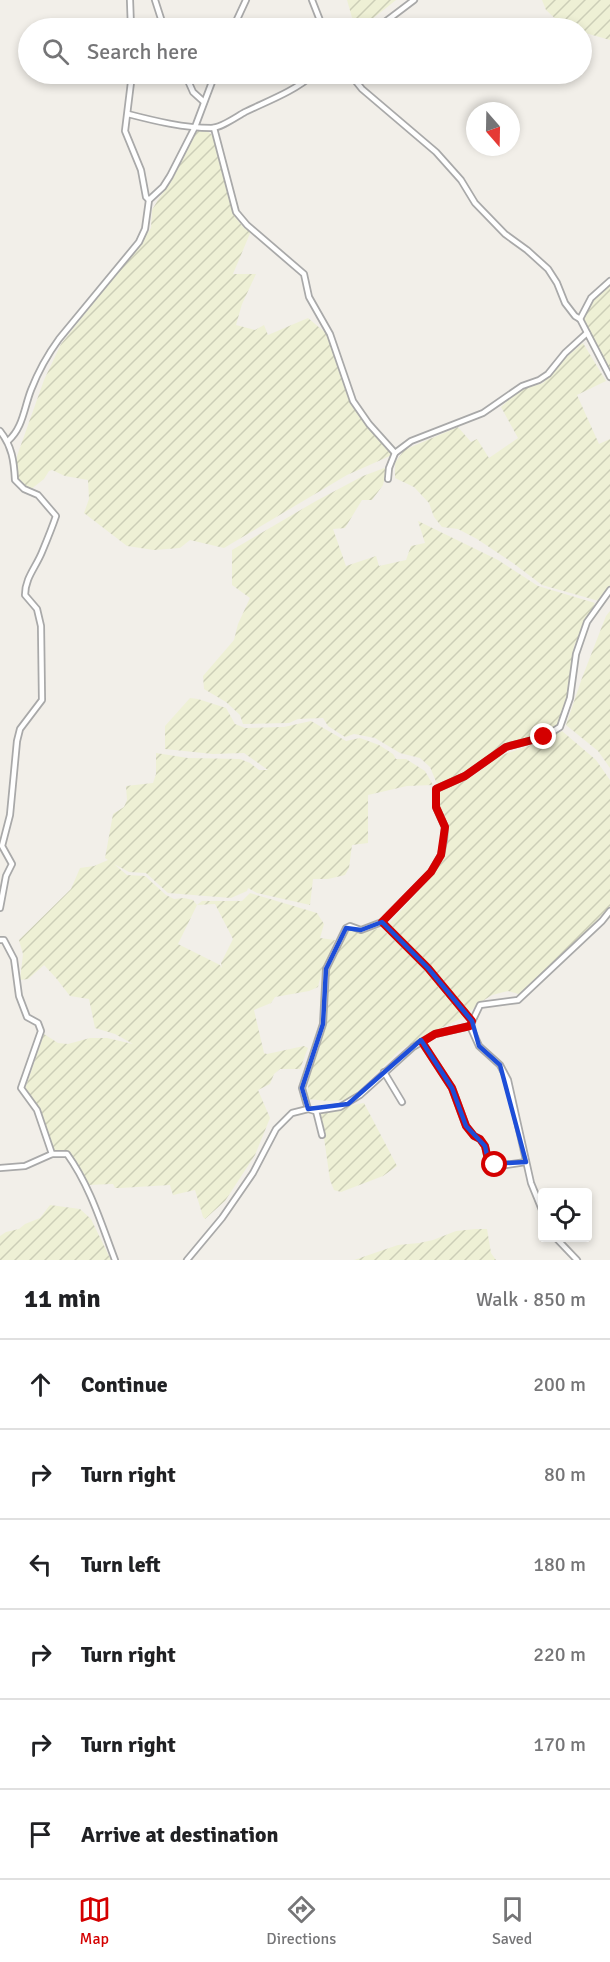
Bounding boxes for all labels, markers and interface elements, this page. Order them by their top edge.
search box [18,18,592,84]
icon: search [39,35,72,68]
text: Search here [87,38,198,65]
north arrow [466,102,520,156]
route end [530,723,556,749]
route start [481,1151,507,1177]
map controls [538,1188,592,1242]
button: locate [538,1188,592,1242]
text: 11 min [24,1283,101,1315]
text: Walk · 850 m [476,1287,586,1312]
icon: ahead [24,1368,57,1401]
text: Continue [81,1371,168,1398]
text: 200 m [533,1372,586,1397]
icon: right [24,1458,57,1491]
text: Turn right [81,1461,176,1488]
text: 80 m [544,1462,586,1487]
icon: left [24,1548,57,1581]
text: Turn left [81,1551,161,1578]
text: 180 m [533,1552,586,1577]
icon: right [24,1638,57,1671]
text: Turn right [81,1641,176,1668]
text: 220 m [533,1642,586,1667]
icon: right [24,1728,57,1761]
text: Turn right [81,1731,176,1758]
text: 170 m [533,1732,586,1757]
icon: arrive [24,1818,57,1851]
text: Arrive at destination [81,1821,278,1848]
tab: Map [78,1893,111,1949]
tab: Directions [266,1893,336,1949]
tab: Saved [492,1893,532,1949]

